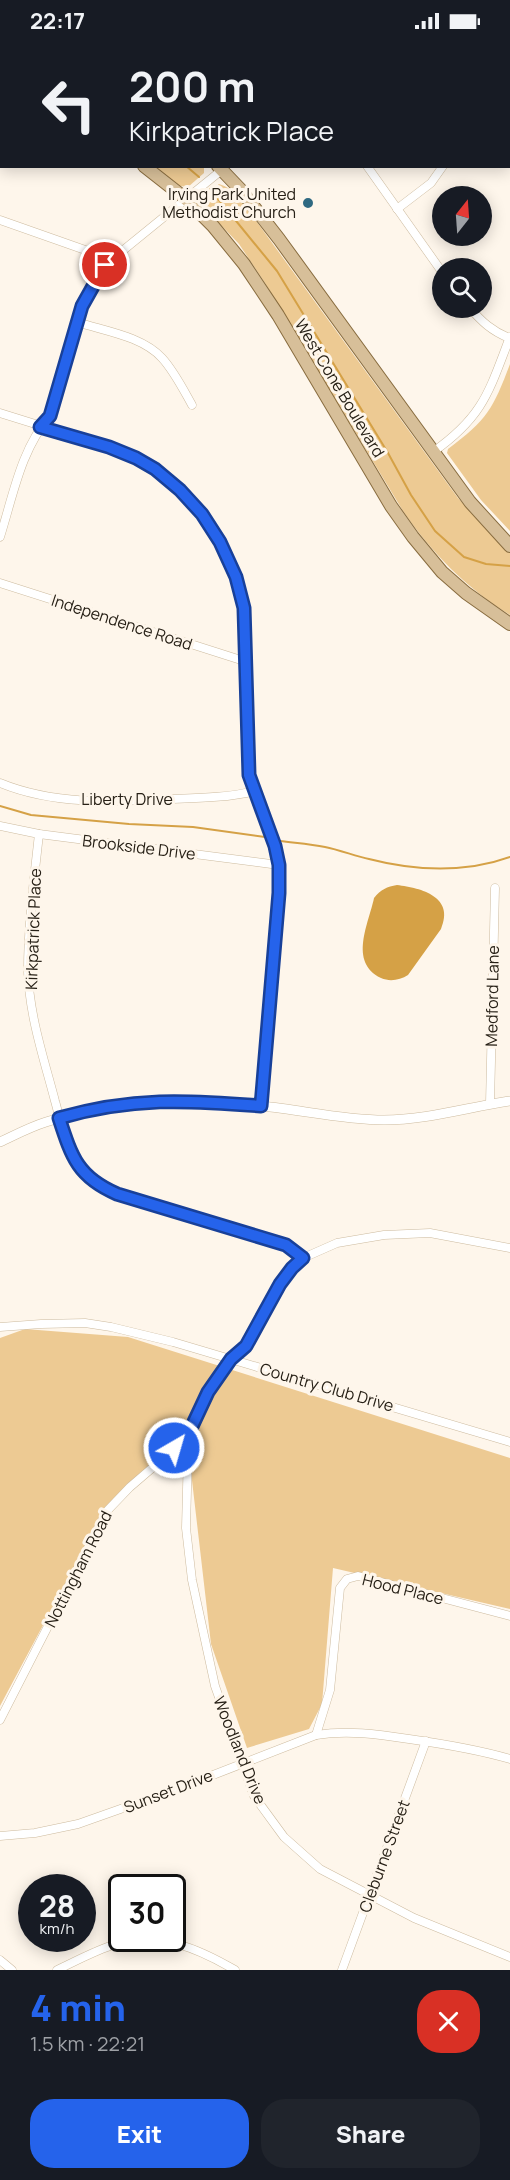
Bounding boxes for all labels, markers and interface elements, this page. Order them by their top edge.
text: 22:17 [30,6,85,36]
text: 200 m [129,57,255,115]
icon: left [30,66,108,144]
text: Kirkpatrick Place [129,112,334,149]
place label: Irving Park United Methodist Church [162,183,296,223]
north arrow [432,186,492,246]
map controls [432,186,492,318]
marker: Irving Park United Methodist Church [301,196,315,210]
pin [79,239,130,290]
icon: arrive [88,248,121,281]
button: search [432,258,492,318]
street label: West Cone Boulevard [290,315,390,461]
street label: Independence Road [49,589,195,655]
street label: Liberty Drive [81,788,173,810]
street label: Brookside Drive [81,829,197,865]
street label: Kirkpatrick Place [20,868,46,990]
street label: Medford Lane [480,945,504,1047]
street label: Country Club Drive [257,1357,397,1417]
position arrow [142,1416,206,1480]
street label: Nottingham Road [39,1507,117,1631]
street label: Hood Place [360,1568,446,1610]
street label: Woodland Drive [208,1693,272,1807]
street label: Sunset Drive [120,1764,216,1818]
street label: Cleburne Street [353,1797,415,1915]
speed limit sign: 30 [108,1874,186,1952]
text: 28 [39,1885,75,1926]
text: km/h [40,1918,74,1939]
text: 4 min [30,1983,126,2032]
button: close [417,1990,480,2053]
text: 1.5 km · 22:21 [30,2030,145,2057]
button: Exit [30,2099,249,2168]
button: Share [261,2099,480,2168]

